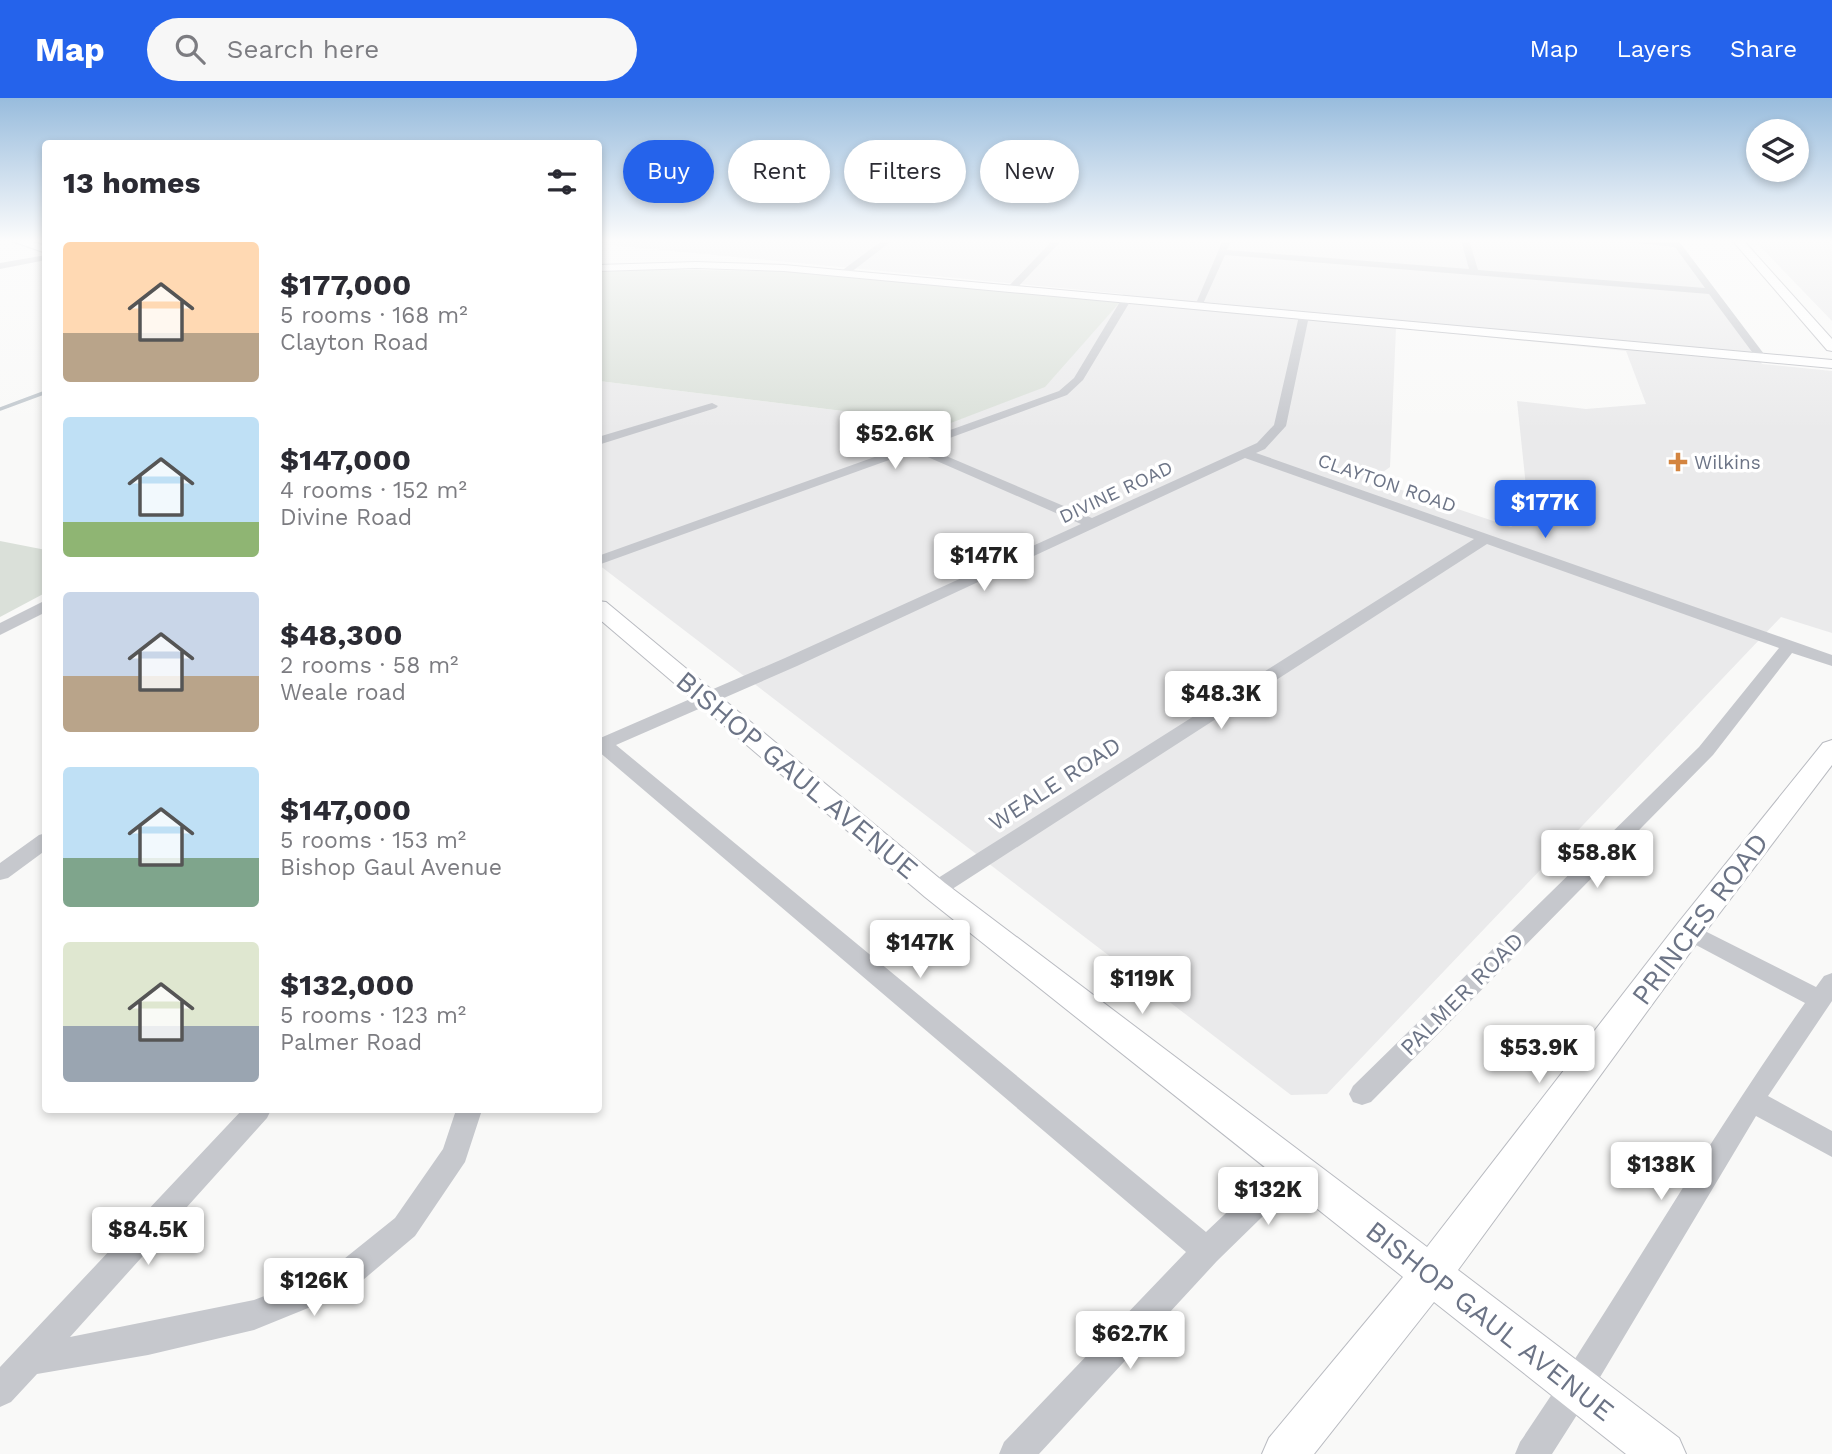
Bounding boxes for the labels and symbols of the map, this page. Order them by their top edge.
pin: $52.6K [838,412,952,471]
street label: CLAYTON ROAD [1315,449,1459,517]
place label: Wilkins [1694,451,1761,474]
marker: Wilkins [1668,452,1688,472]
street label: DIVINE ROAD [1056,456,1176,528]
pin: $177K [1496,480,1594,540]
pin: $147K [935,533,1033,593]
street label: BISHOP GAUL AVENUE [669,664,925,886]
pin: $48.3K [1164,672,1278,731]
street label: WEALE ROAD [984,731,1126,837]
street label: PRINCES ROAD [1625,827,1775,1011]
pin: $58.8K [1540,830,1654,890]
pin: $147K [871,920,969,980]
street label: PALMER ROAD [1395,927,1529,1061]
pin: $119K [1093,956,1191,1016]
pin: $53.9K [1482,1026,1596,1085]
pin: $138K [1612,1142,1710,1202]
pin: $132K [1219,1168,1317,1227]
pin: $84.5K [91,1208,205,1267]
street label: BISHOP GAUL AVENUE [1359,1214,1621,1428]
pin: $126K [265,1258,363,1318]
pin: $62.7K [1073,1312,1187,1371]

